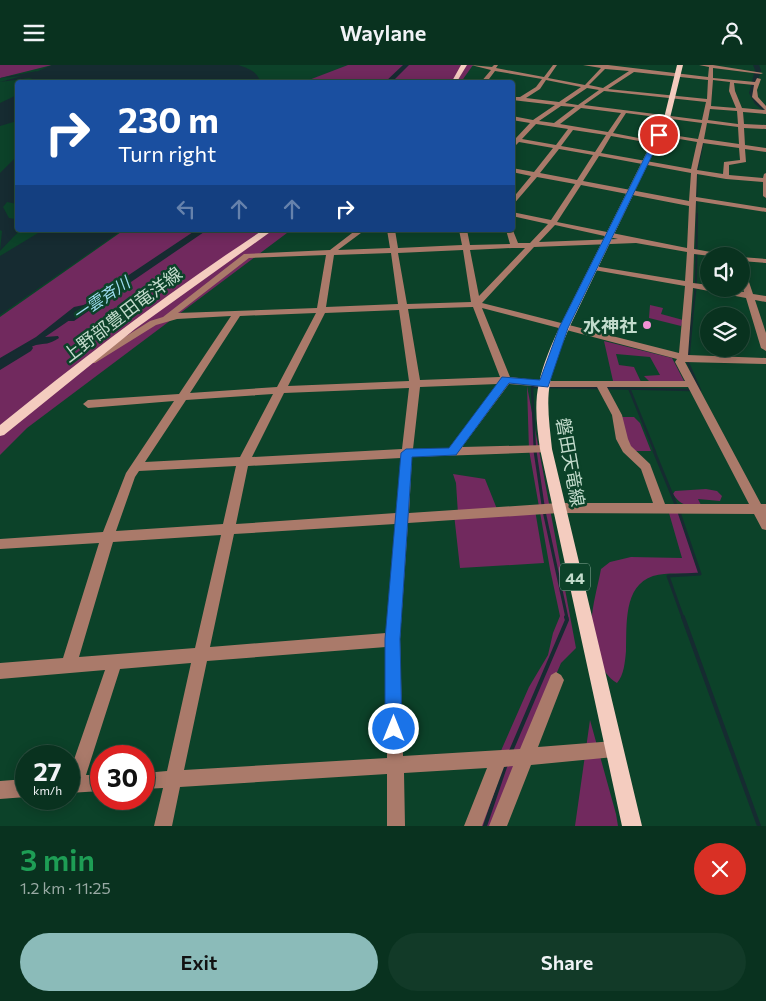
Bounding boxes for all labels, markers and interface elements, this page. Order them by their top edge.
icon: menu [20,19,48,47]
text: Waylane [340,19,426,46]
icon: person [718,19,746,47]
text: 230 m [118,97,219,140]
icon: right [35,100,100,165]
pin [638,114,680,156]
icon: arrive [645,121,673,149]
text: Turn right [118,140,216,167]
icon: left [172,195,200,223]
icon: ahead [225,195,253,223]
icon: ahead [278,195,306,223]
icon: right [331,195,359,223]
map controls [700,247,750,357]
button: sound [700,247,750,297]
street label: 上野部豊田竜洋線 [58,262,186,366]
water label: 一雲斉川 [69,271,134,324]
button: layers [700,307,750,357]
place label: 水神社 [583,314,637,336]
marker: 水神社 [641,319,653,331]
street label: 磐田天竜線 [552,416,590,508]
road number: 44 [560,563,590,591]
position arrow [367,702,419,754]
speed limit sign: 30 [90,745,155,810]
text: 27 [34,756,61,786]
text: km/h [33,783,62,797]
text: 3 min [20,840,95,877]
button: close [694,843,746,895]
text: 1.2 km · 11:25 [20,878,111,897]
button: Exit [20,933,378,991]
button: Share [388,933,746,991]

